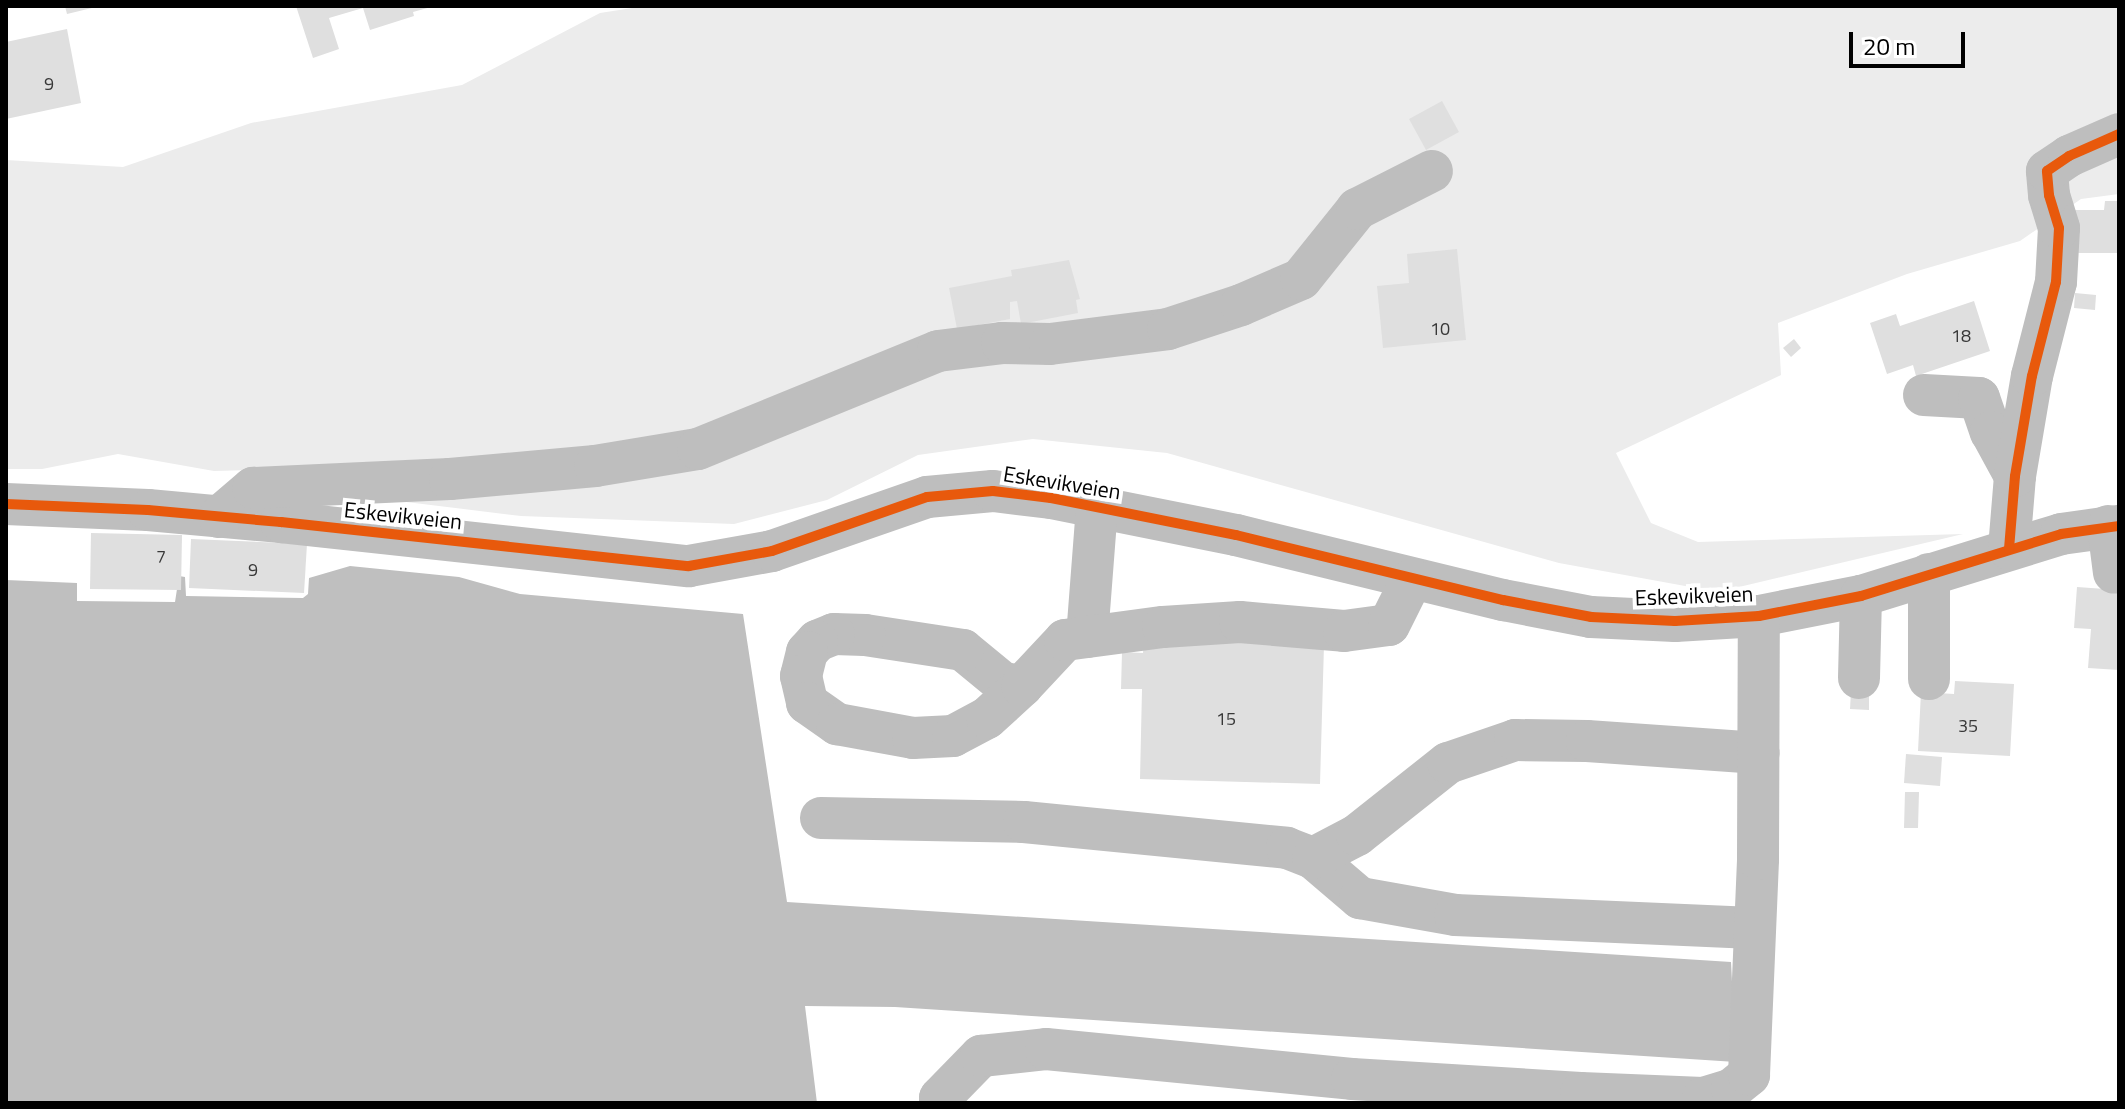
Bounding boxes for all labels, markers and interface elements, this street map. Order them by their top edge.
scale bar [1853,16,1969,66]
text: 20 m [1863,28,1915,64]
house number: 9 [44,73,54,95]
house number: 10 [1430,318,1450,340]
house number: 18 [1951,325,1971,347]
street label: Eskevikveien [1001,461,1123,505]
street label: Eskevikveien [343,497,463,535]
house number: 7 [156,546,166,568]
house number: 9 [248,559,258,581]
street label: Eskevikveien [1634,581,1754,611]
house number: 15 [1216,708,1236,730]
house number: 35 [1958,715,1978,737]

